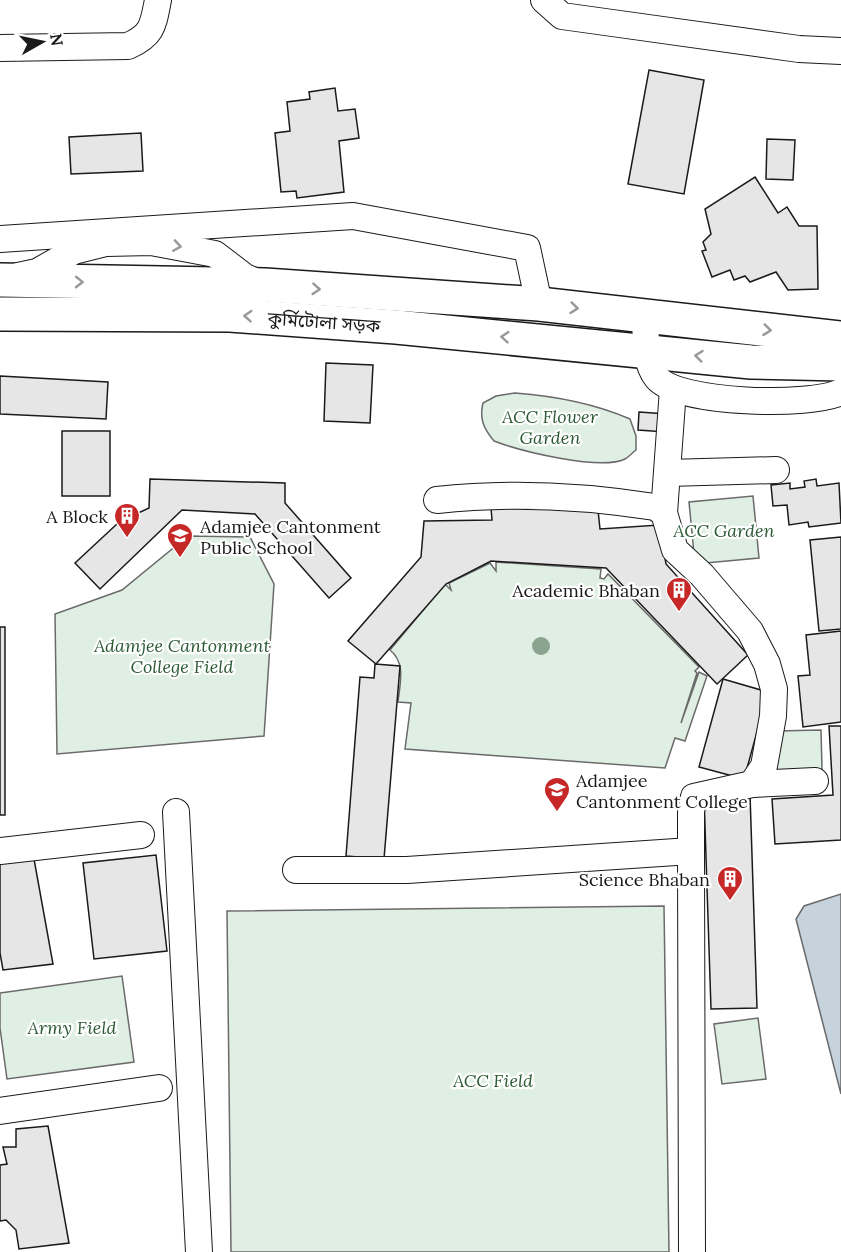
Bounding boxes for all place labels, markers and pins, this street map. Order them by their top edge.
building icon: A Block [112,501,142,539]
place label: A Block [45,505,108,528]
place label: Adamjee Cantonment Public School [199,515,381,559]
school or university icon: Adamjee Cantonment Public School [165,521,195,559]
building icon: Academic Bhaban [664,575,694,613]
place label: Academic Bhaban [511,579,660,602]
place label: Adamjee Cantonment College [575,769,748,813]
school or university icon: Adamjee Cantonment College [542,775,572,813]
building icon: Science Bhaban [715,864,745,902]
place label: Science Bhaban [579,868,710,891]

